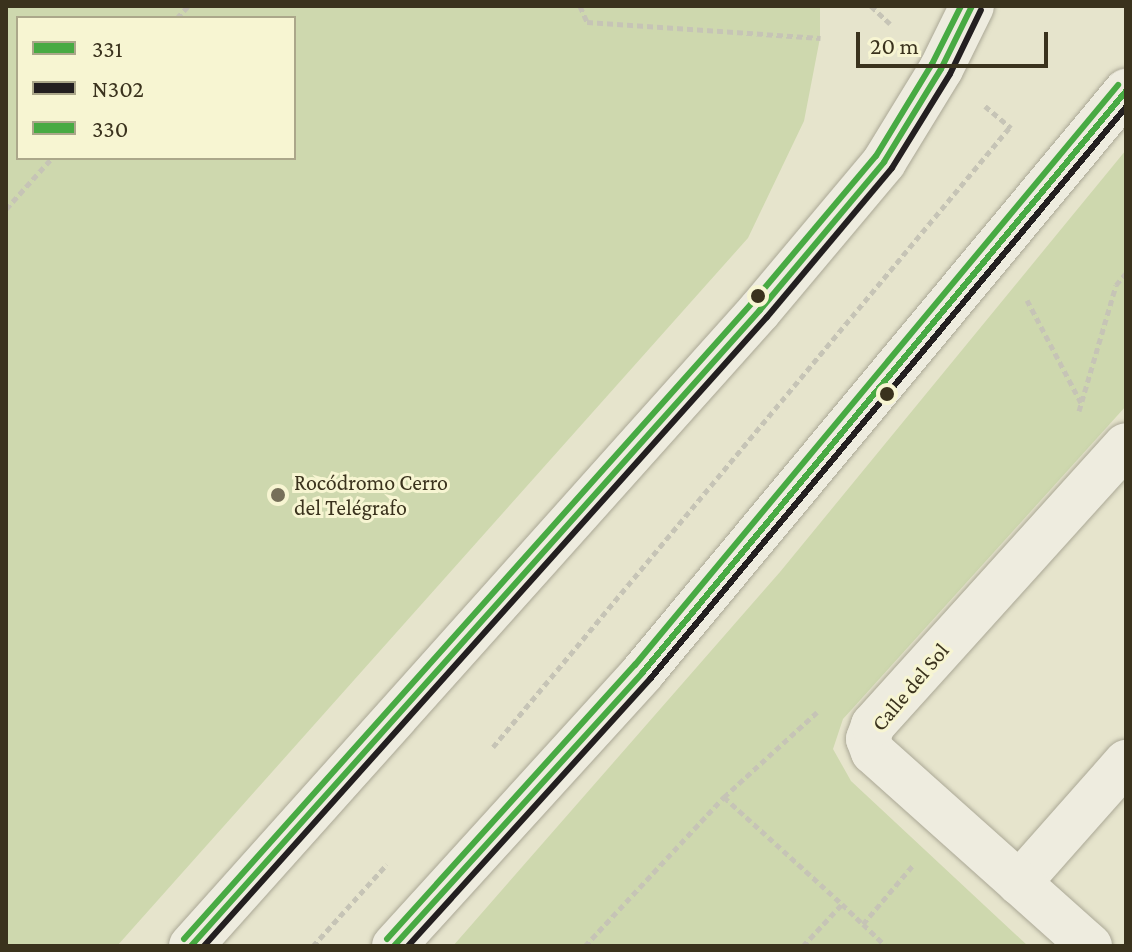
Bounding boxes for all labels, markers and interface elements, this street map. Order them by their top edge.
legend [16,16,296,160]
scale bar [860,16,1052,66]
text: 20 m [870,32,919,59]
text: 331 [92,35,123,62]
text: N302 [92,75,144,102]
text: 330 [92,115,128,142]
unlabelled marker [750,288,766,304]
unlabelled marker [879,386,895,402]
place label: Rocódromo Cerro del Telégrafo [294,469,448,520]
marker: Rocódromo Cerro del Telégrafo [269,486,287,504]
street label: Calle del Sol [866,638,954,736]

